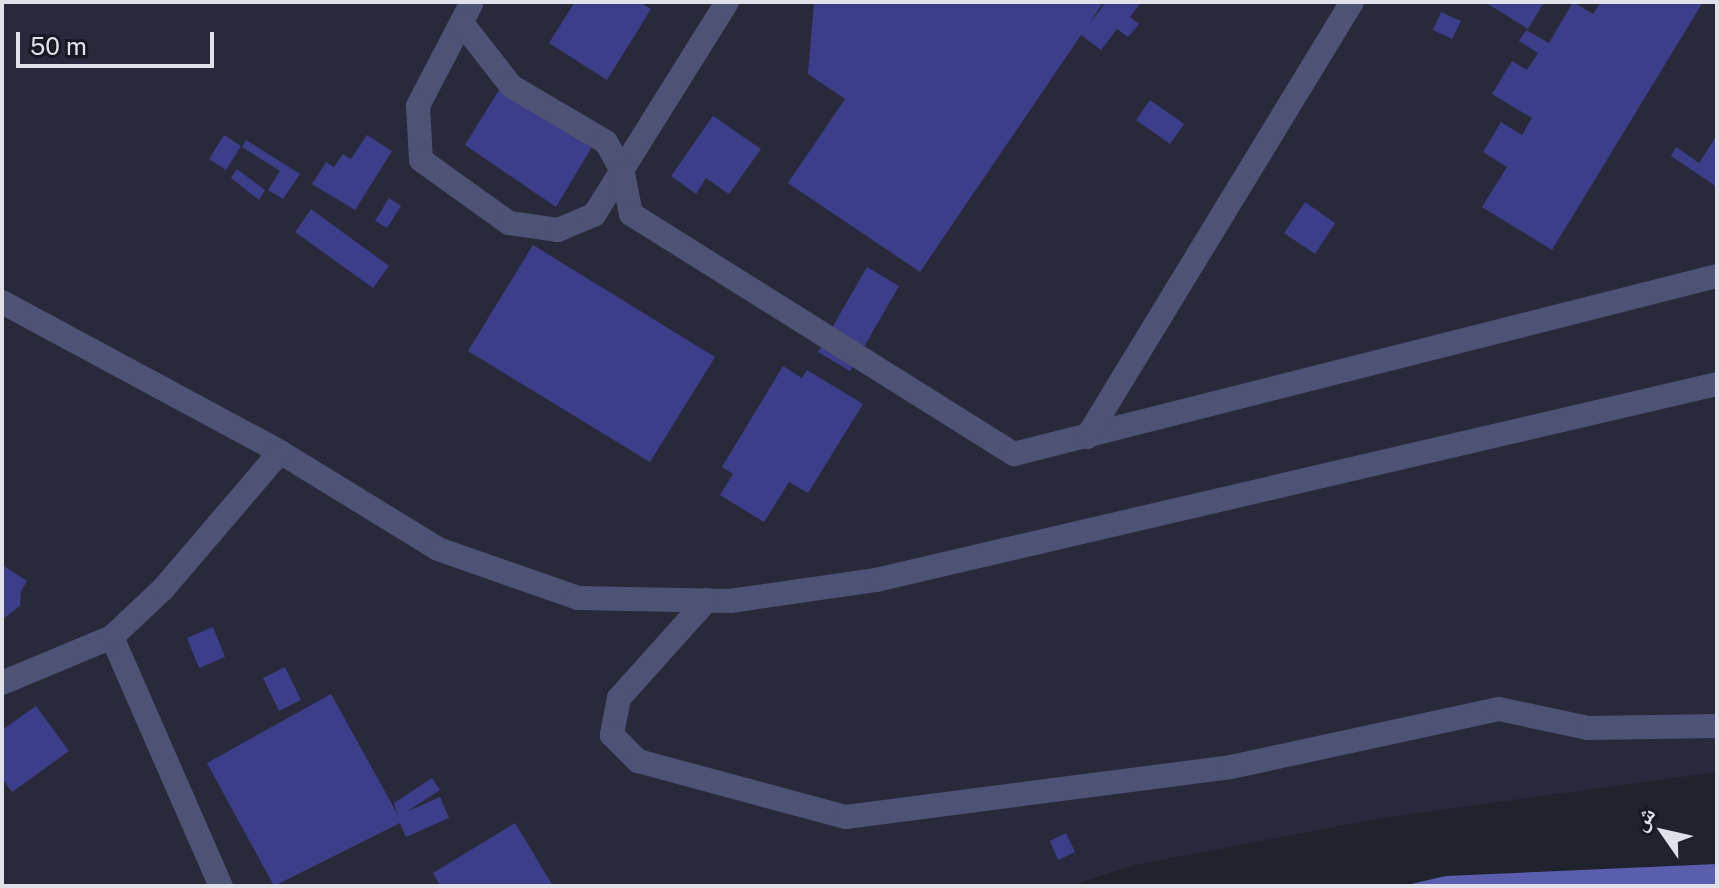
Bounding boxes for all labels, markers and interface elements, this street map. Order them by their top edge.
scale bar [20,16,218,66]
text: 50 m [30,32,87,60]
north arrow [1623,792,1703,872]
text: ش [1626,802,1660,836]

